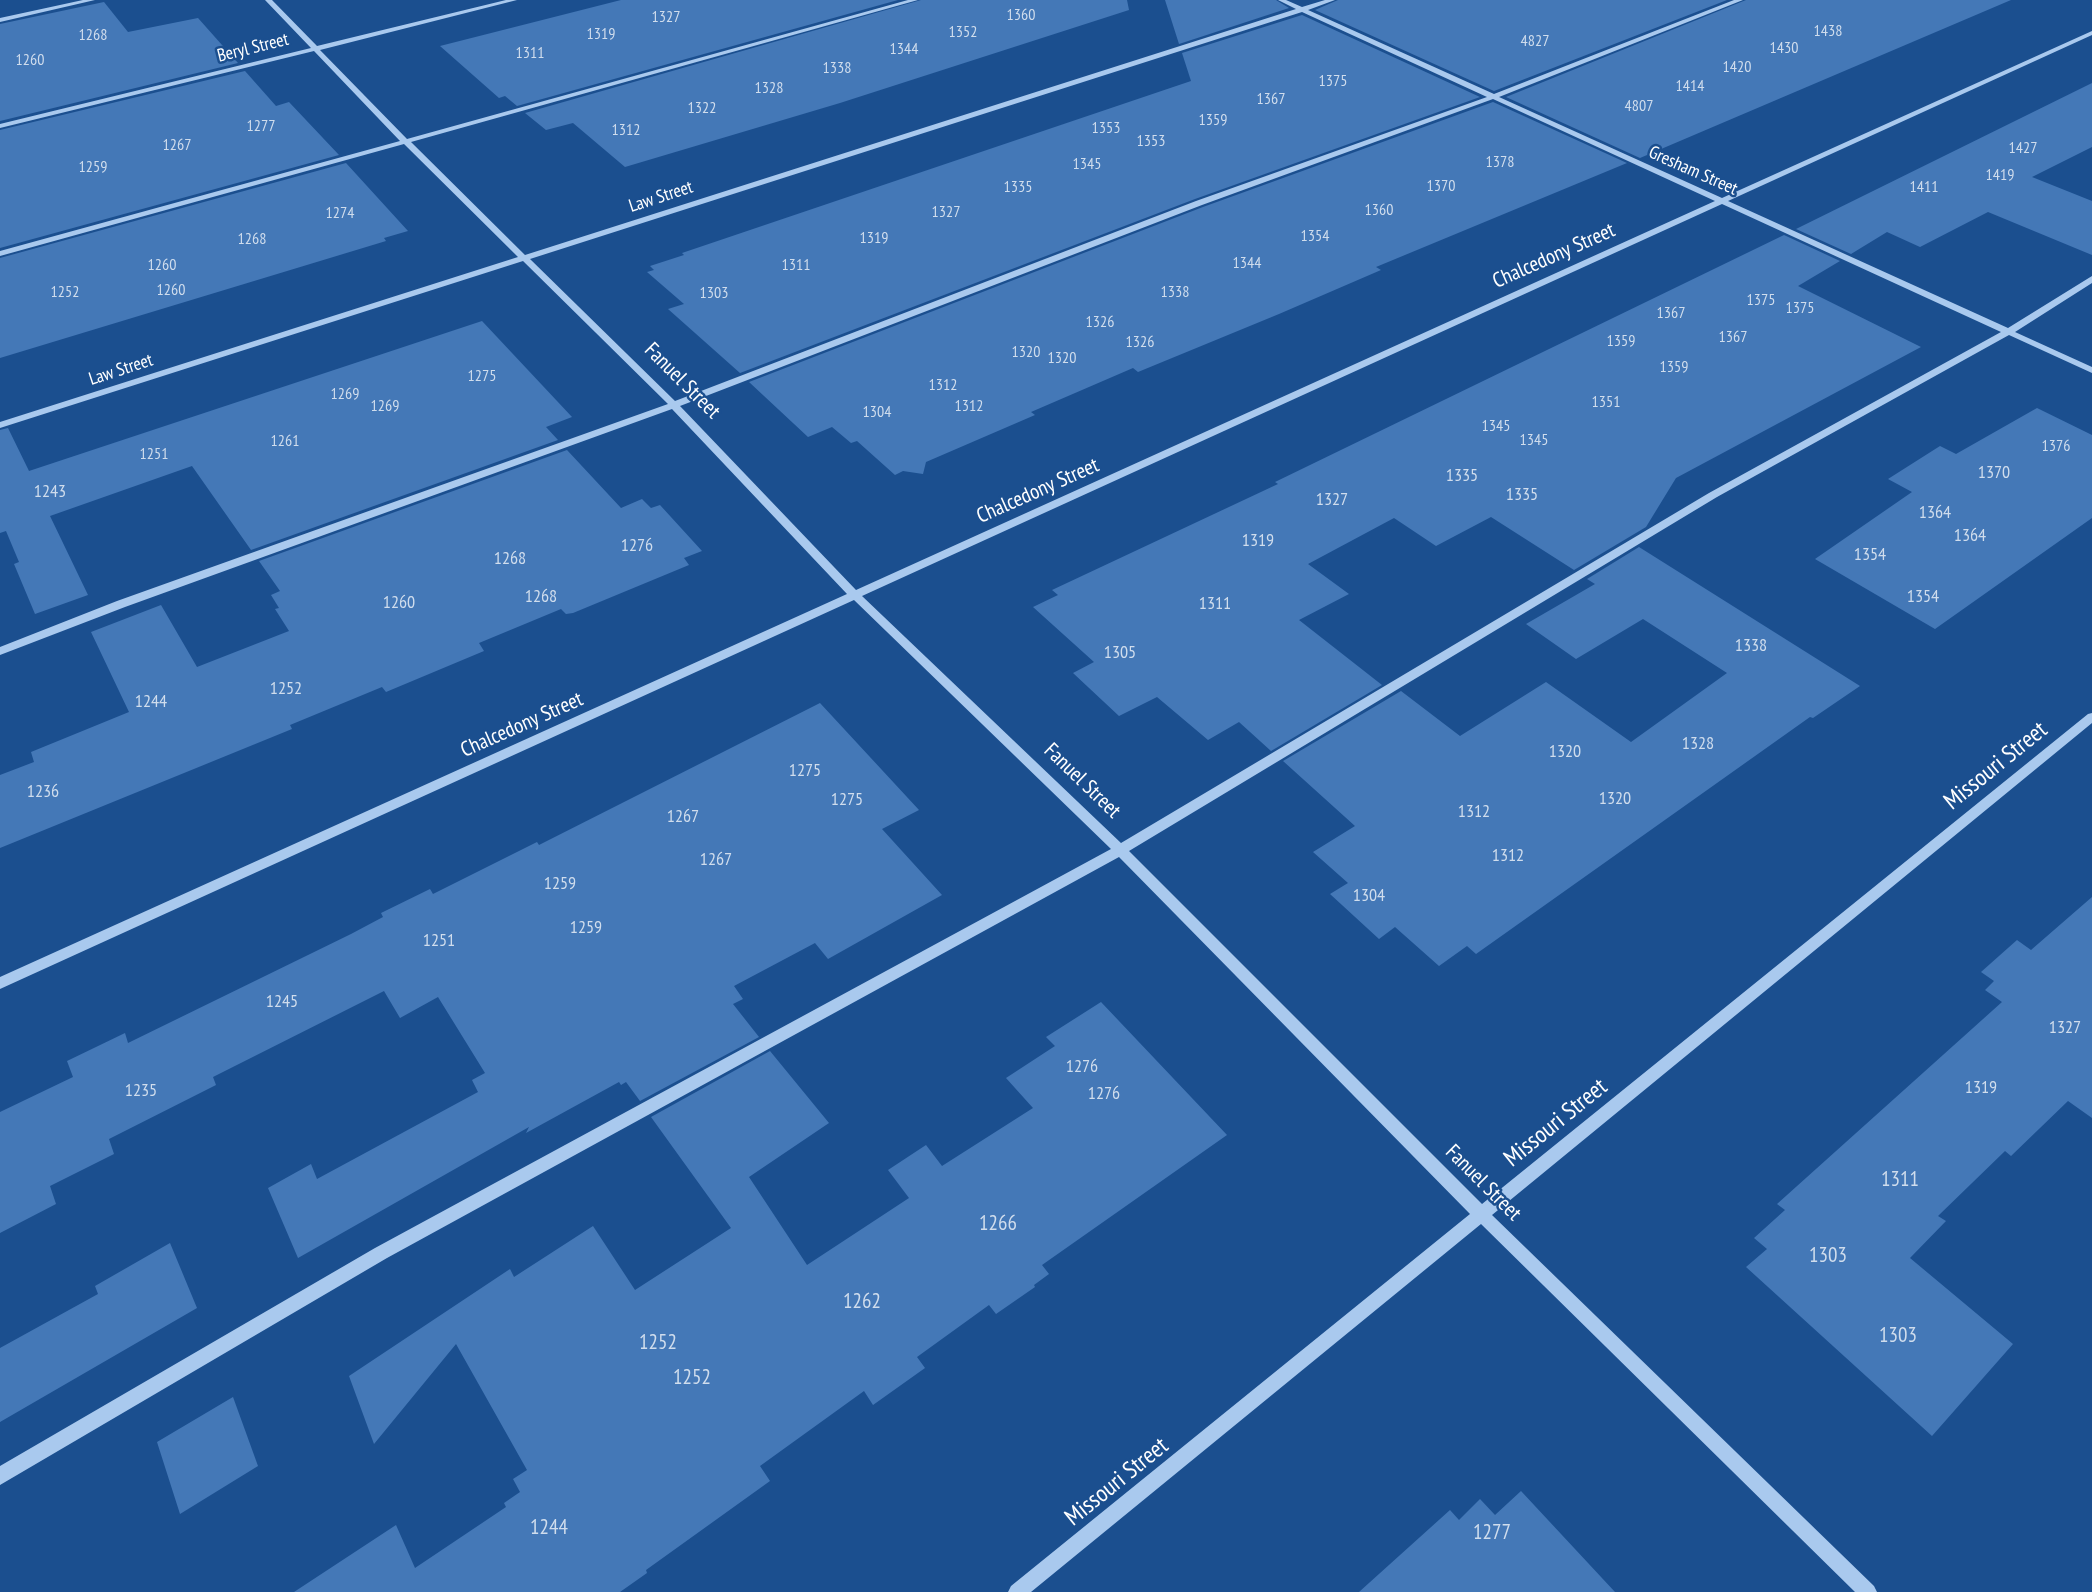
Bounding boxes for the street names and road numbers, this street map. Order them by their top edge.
street label: Beryl Street [215,29,291,67]
street label: Gresham Street [1645,142,1741,200]
street label: Law Street [626,177,696,217]
street label: Chalcedony Street [1489,218,1619,294]
street label: Fanuel Street [639,338,725,424]
street label: Law Street [86,350,156,390]
street label: Chalcedony Street [973,453,1103,529]
street label: Chalcedony Street [457,687,587,763]
street label: Missouri Street [1939,716,2053,816]
street label: Fanuel Street [1038,738,1126,824]
street label: Missouri Street [1499,1073,1613,1173]
street label: Fanuel Street [1440,1140,1526,1226]
street label: Missouri Street [1060,1432,1174,1532]

